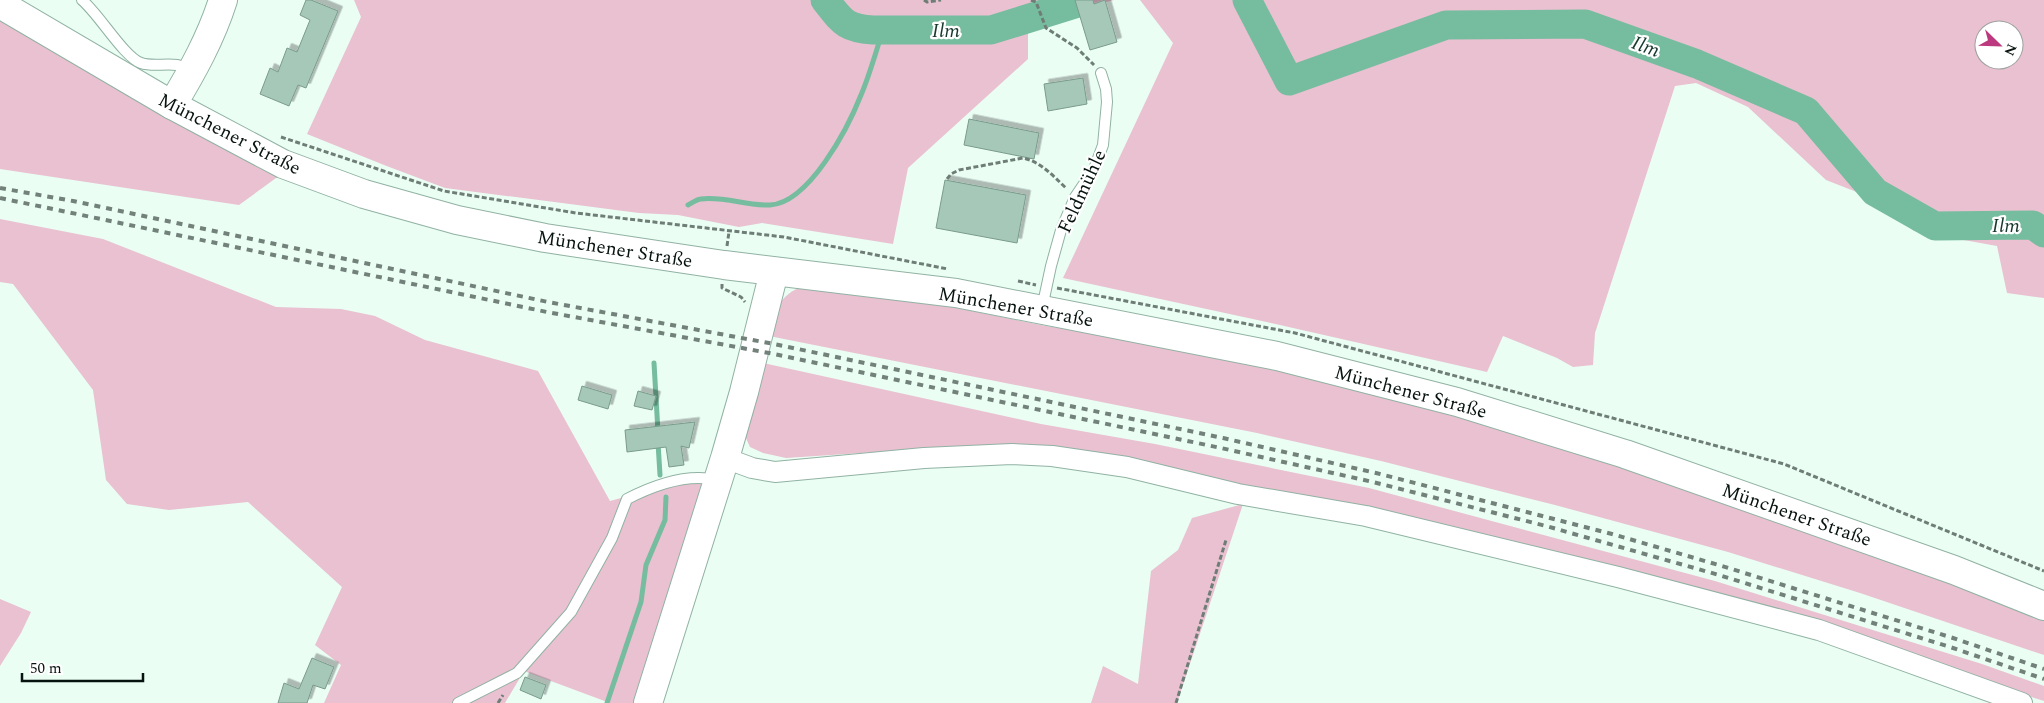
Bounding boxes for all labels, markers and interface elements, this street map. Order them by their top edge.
water label: Ilm [932,16,960,46]
north arrow [1974,20,2024,70]
water label: Ilm [1627,28,1664,66]
text: N [1999,41,2022,59]
street label: Münchener Straße [153,86,306,183]
street label: Feldmühle [1050,145,1114,238]
water label: Ilm [1992,211,2020,241]
street label: Münchener Straße [535,223,694,276]
street label: Münchener Straße [936,280,1095,335]
street label: Münchener Straße [1331,358,1490,427]
street label: Münchener Straße [1718,476,1875,555]
scale bar [22,650,144,682]
text: 50 m [30,657,62,680]

